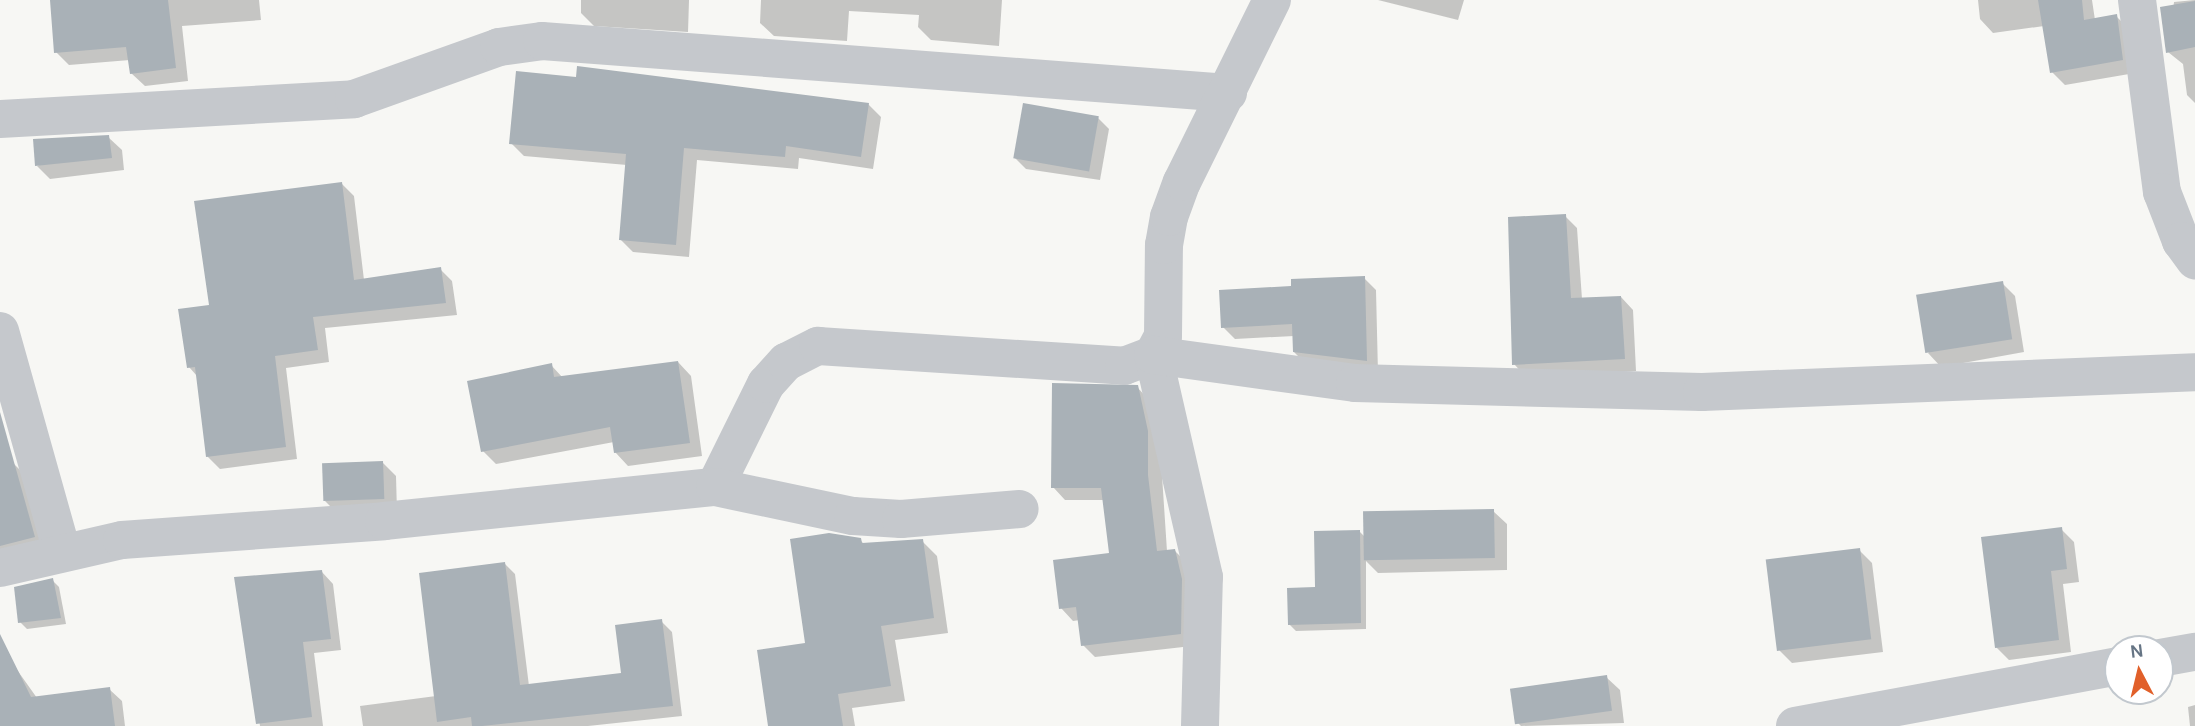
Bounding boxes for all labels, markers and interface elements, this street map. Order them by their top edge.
north arrow [2104,635,2174,705]
text: N [2129,639,2145,663]

